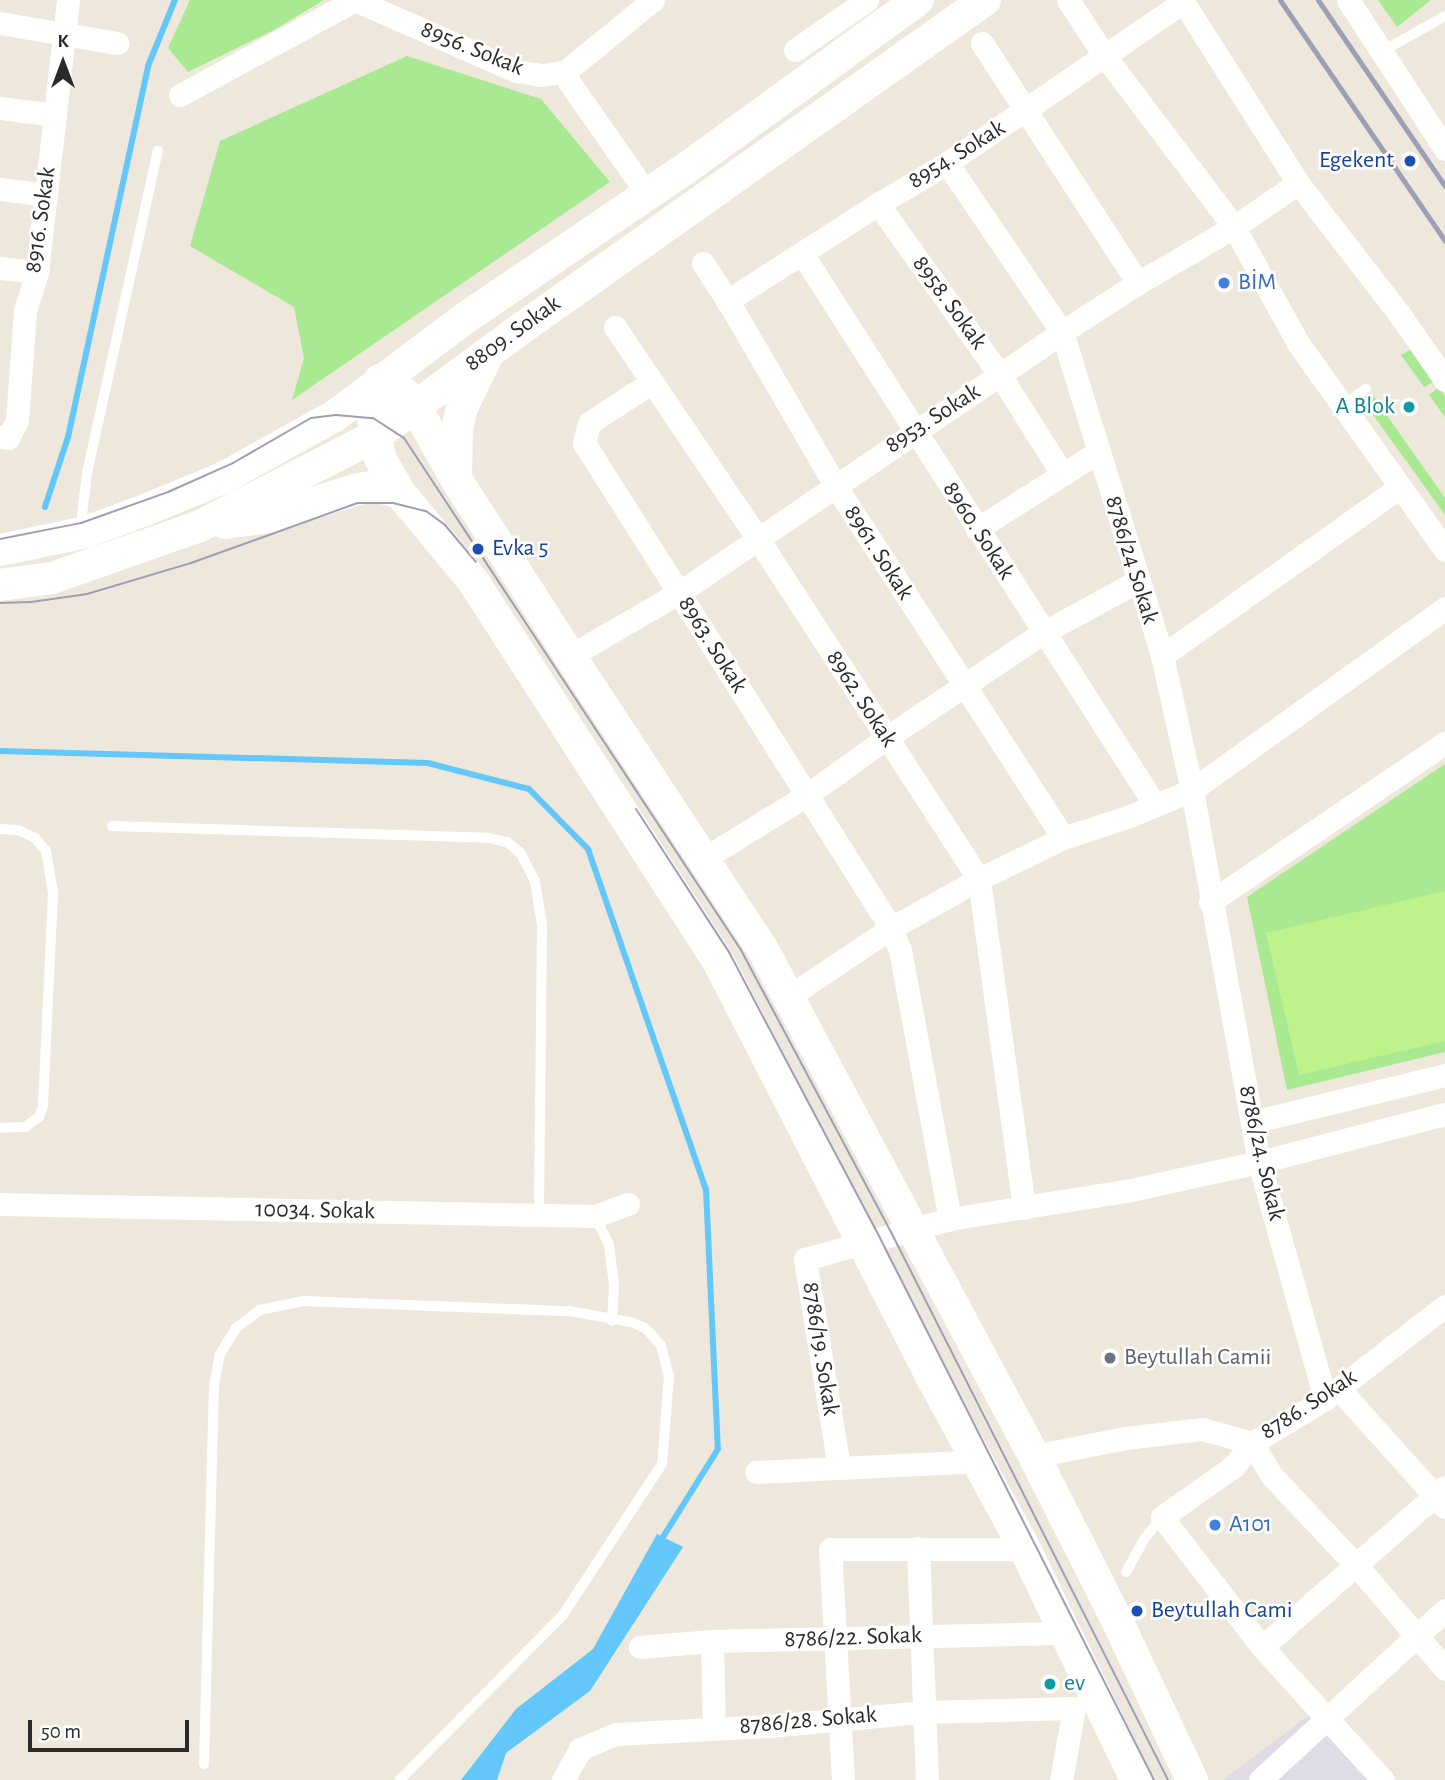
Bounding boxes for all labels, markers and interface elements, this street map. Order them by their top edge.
street label: 8956. Sokak [416,15,528,83]
north arrow [28,28,98,98]
text: K [57,32,69,51]
street label: 8954. Sokak [903,114,1011,196]
place label: Egekent [1319,147,1394,175]
marker: Egekent [1400,151,1420,171]
street label: 8916. Sokak [19,165,63,275]
street label: 8958. Sokak [905,251,993,355]
place label: BİM [1238,269,1276,297]
marker: BİM [1216,275,1232,291]
street label: 8809. Sokak [460,290,566,378]
street label: 8953. Sokak [880,378,986,460]
place label: A Blok [1336,393,1395,421]
marker: A Blok [1401,399,1417,415]
street label: 8960. Sokak [936,477,1020,585]
street label: 8786/24 Sokak [1098,492,1164,628]
street label: 8961. Sokak [837,500,919,606]
place label: Evka 5 [492,535,549,563]
marker: Evka 5 [470,541,486,557]
street label: 8963. Sokak [671,591,753,699]
street label: 8962. Sokak [819,645,903,753]
street label: 8786/24. Sokak [1231,1083,1291,1223]
street label: 10034. Sokak [255,1196,375,1226]
street label: 8786/19. Sokak [795,1280,845,1418]
place label: Beytullah Camii [1124,1344,1271,1372]
marker: Beytullah Camii [1102,1350,1118,1366]
street label: 8786. Sokak [1256,1363,1362,1447]
place label: A101 [1229,1511,1272,1539]
marker: A101 [1207,1517,1223,1533]
place label: Beytullah Cami [1151,1597,1293,1625]
marker: Beytullah Cami [1129,1603,1145,1619]
street label: 8786/22. Sokak [784,1621,922,1655]
place label: ev [1064,1670,1085,1698]
marker: ev [1042,1676,1058,1692]
street label: 8786/28. Sokak [738,1701,878,1741]
scale bar [32,1706,192,1750]
text: 50 m [41,1721,81,1742]

